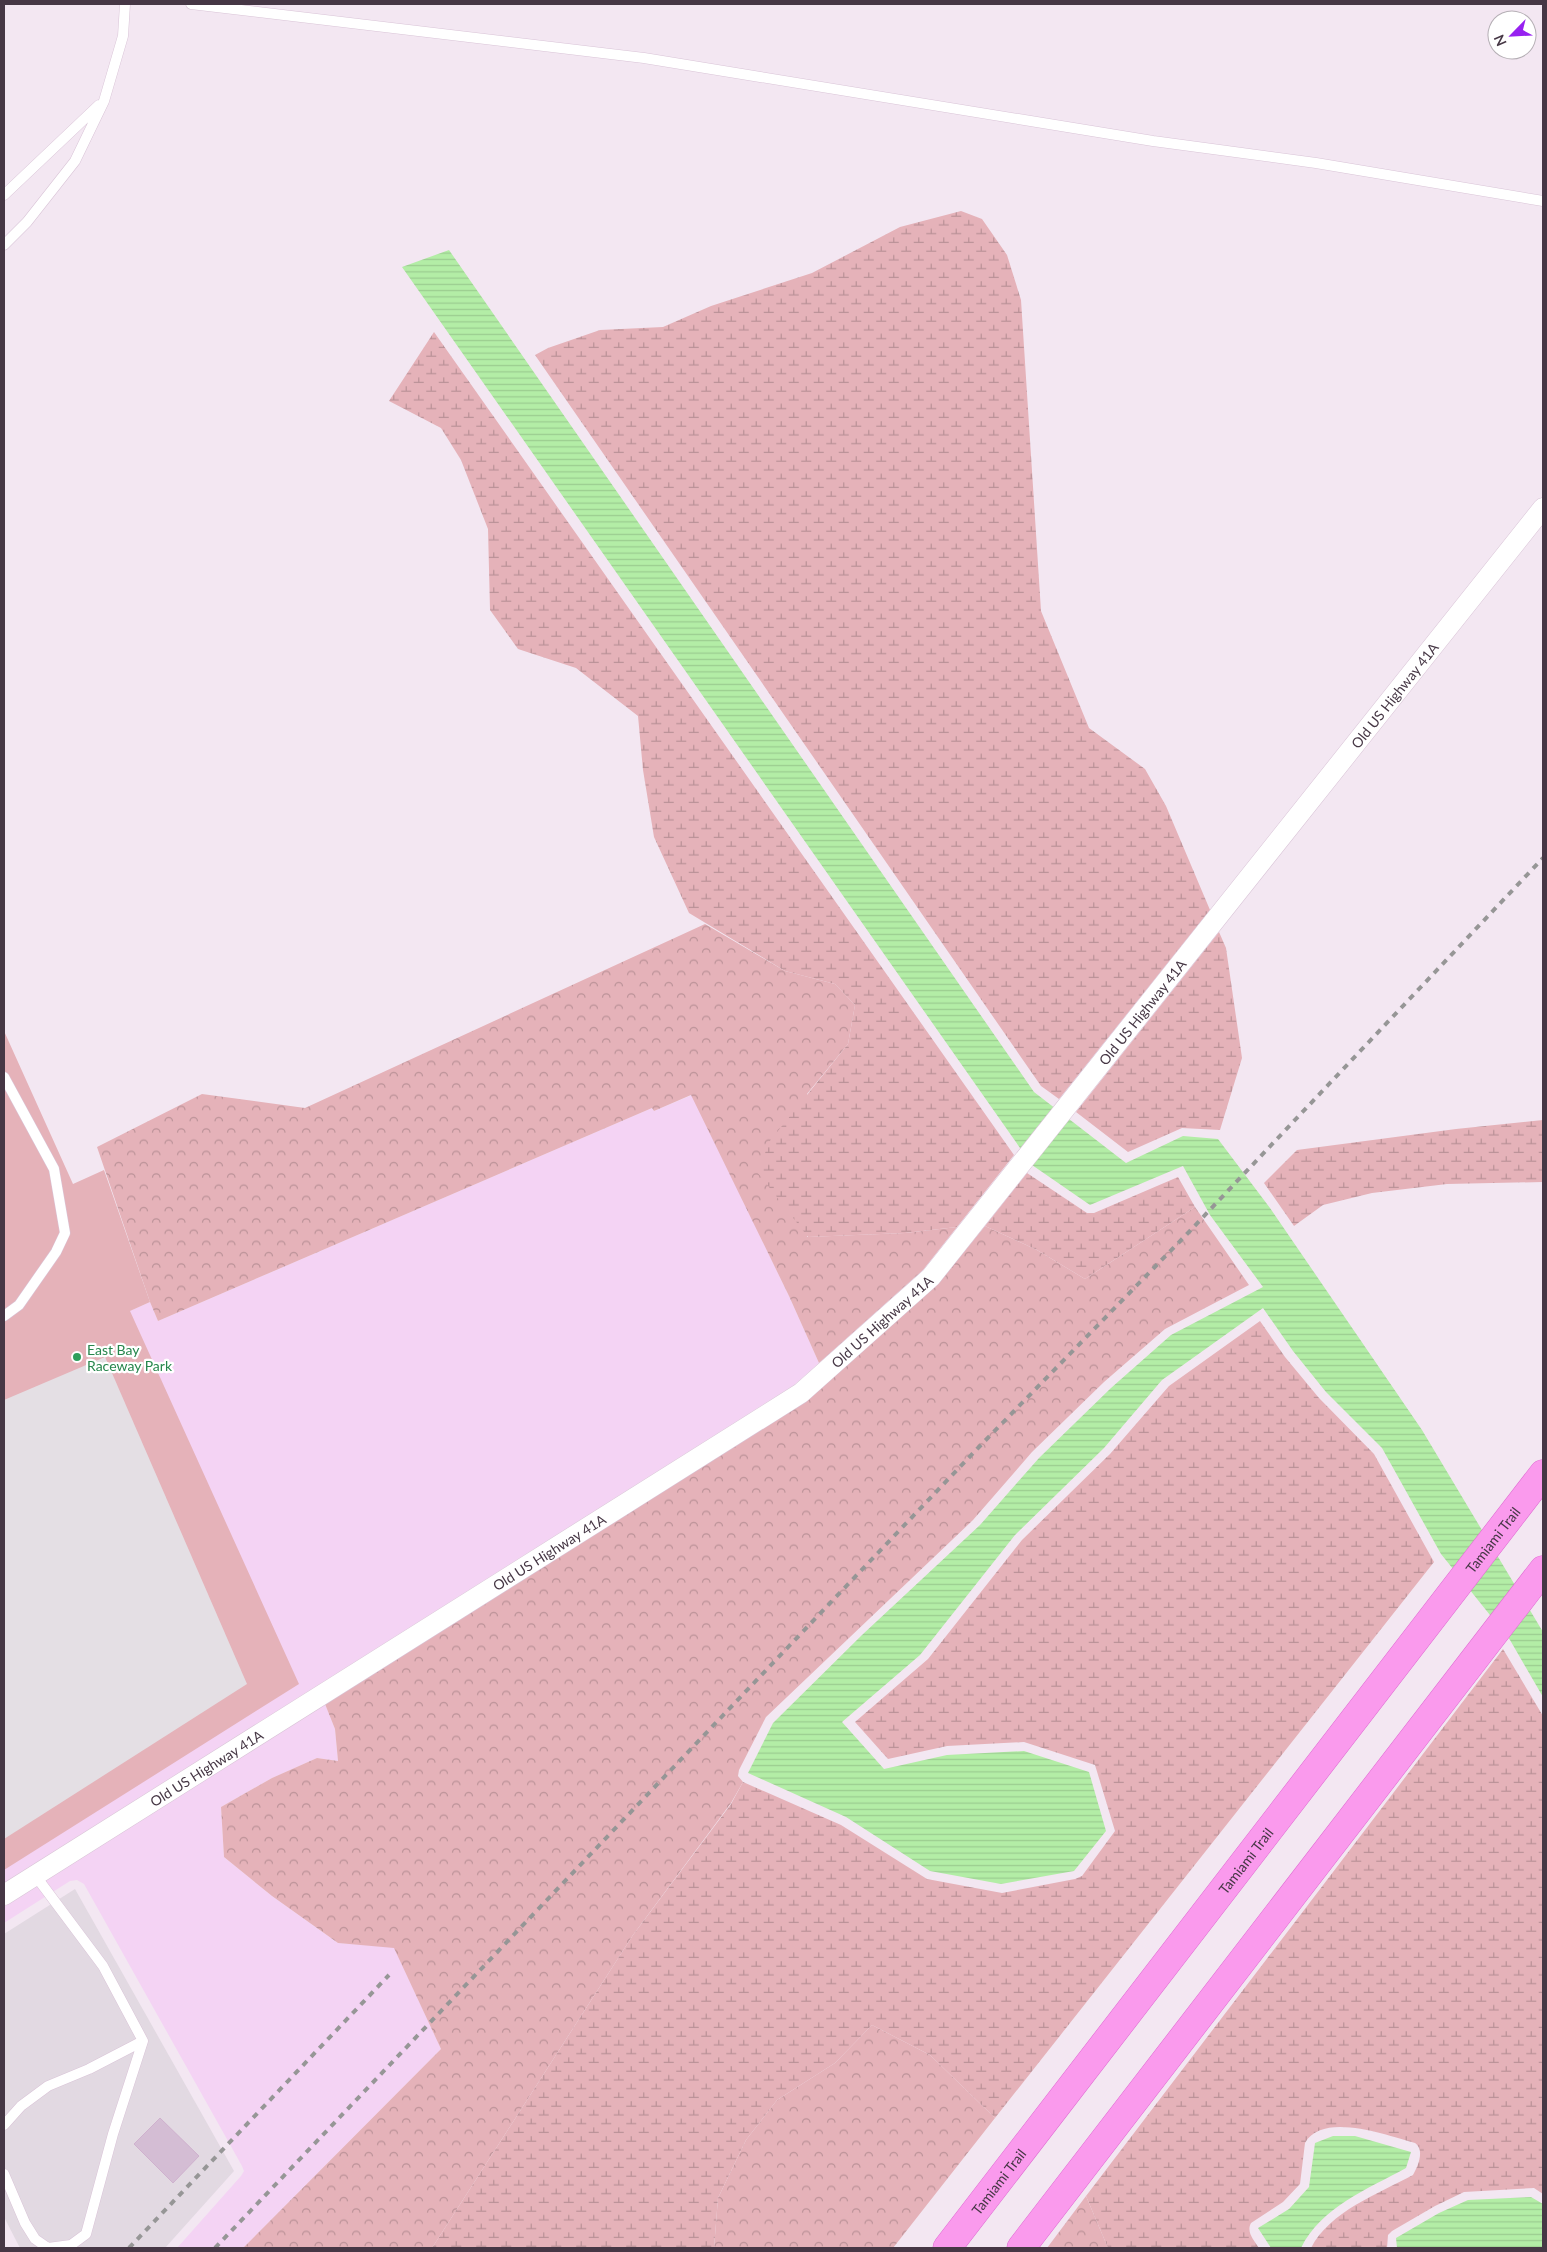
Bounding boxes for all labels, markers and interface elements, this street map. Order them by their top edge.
north arrow [1487,10,1537,60]
text: N [1490,32,1510,49]
street label: Old US Highway 41A [1347,638,1442,751]
street label: Old US Highway 41A [1095,955,1190,1068]
street label: Old US Highway 41A [827,1271,936,1371]
place label: East Bay Raceway Park [87,1341,173,1374]
marker: East Bay Raceway Park [71,1351,83,1363]
street label: Tamiami Trail [1462,1503,1523,1576]
street label: Old US Highway 41A [489,1510,609,1594]
street label: Old US Highway 41A [147,1725,266,1810]
street label: Tamiami Trail [1215,1824,1276,1897]
street label: Tamiami Trail [967,2145,1029,2218]

